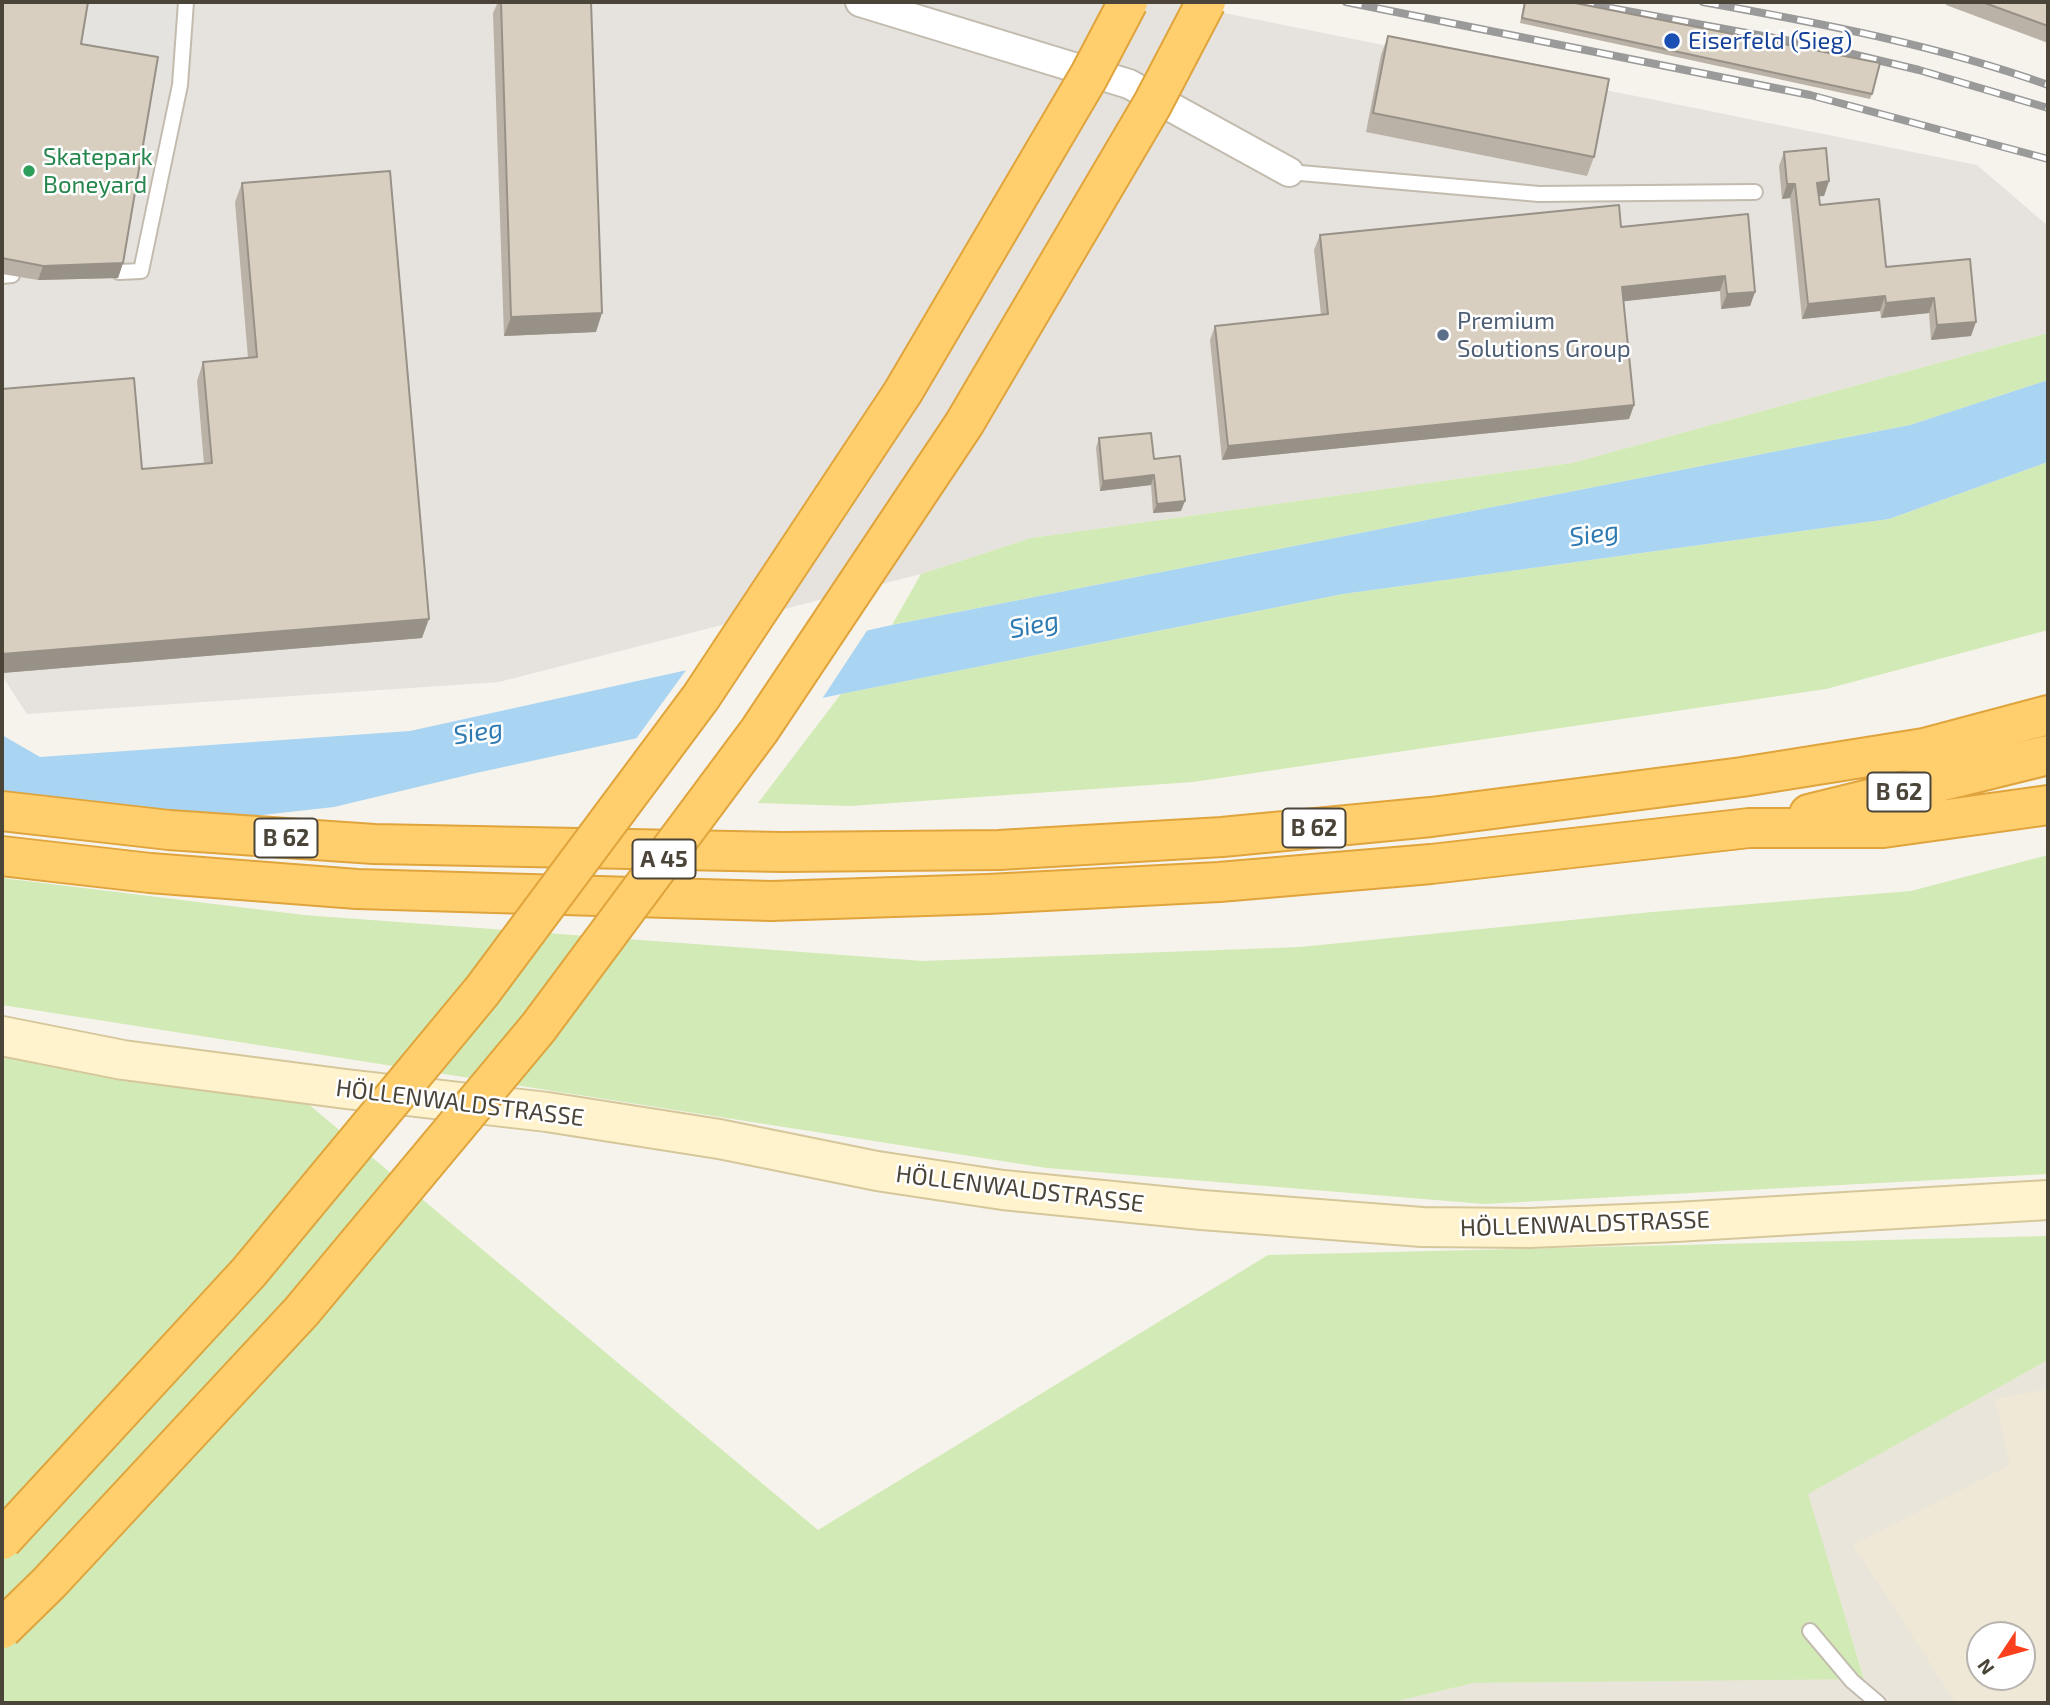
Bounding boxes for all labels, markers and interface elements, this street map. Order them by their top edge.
place label: Eiserfeld (Sieg) [1688,27,1852,55]
marker: Eiserfeld (Sieg) [1662,31,1682,51]
place label: Skatepark Boneyard [43,143,153,199]
marker: Skatepark Boneyard [21,163,37,179]
place label: Premium Solutions Group [1457,307,1631,363]
marker: Premium Solutions Group [1435,327,1451,343]
water label: Sieg [1567,515,1621,553]
water label: Sieg [1007,605,1061,645]
water label: Sieg [451,713,505,751]
road number: B 62 [1868,772,1930,812]
road number: B 62 [1282,808,1346,848]
road number: B 62 [254,818,318,858]
road number: A 45 [632,839,696,878]
street label: HÖLLENWALDSTRASSE [334,1073,586,1133]
street label: HÖLLENWALDSTRASSE [894,1159,1146,1219]
street label: HÖLLENWALDSTRASSE [1460,1205,1710,1243]
north arrow [1966,1621,2036,1691]
text: N [1972,1655,1999,1680]

